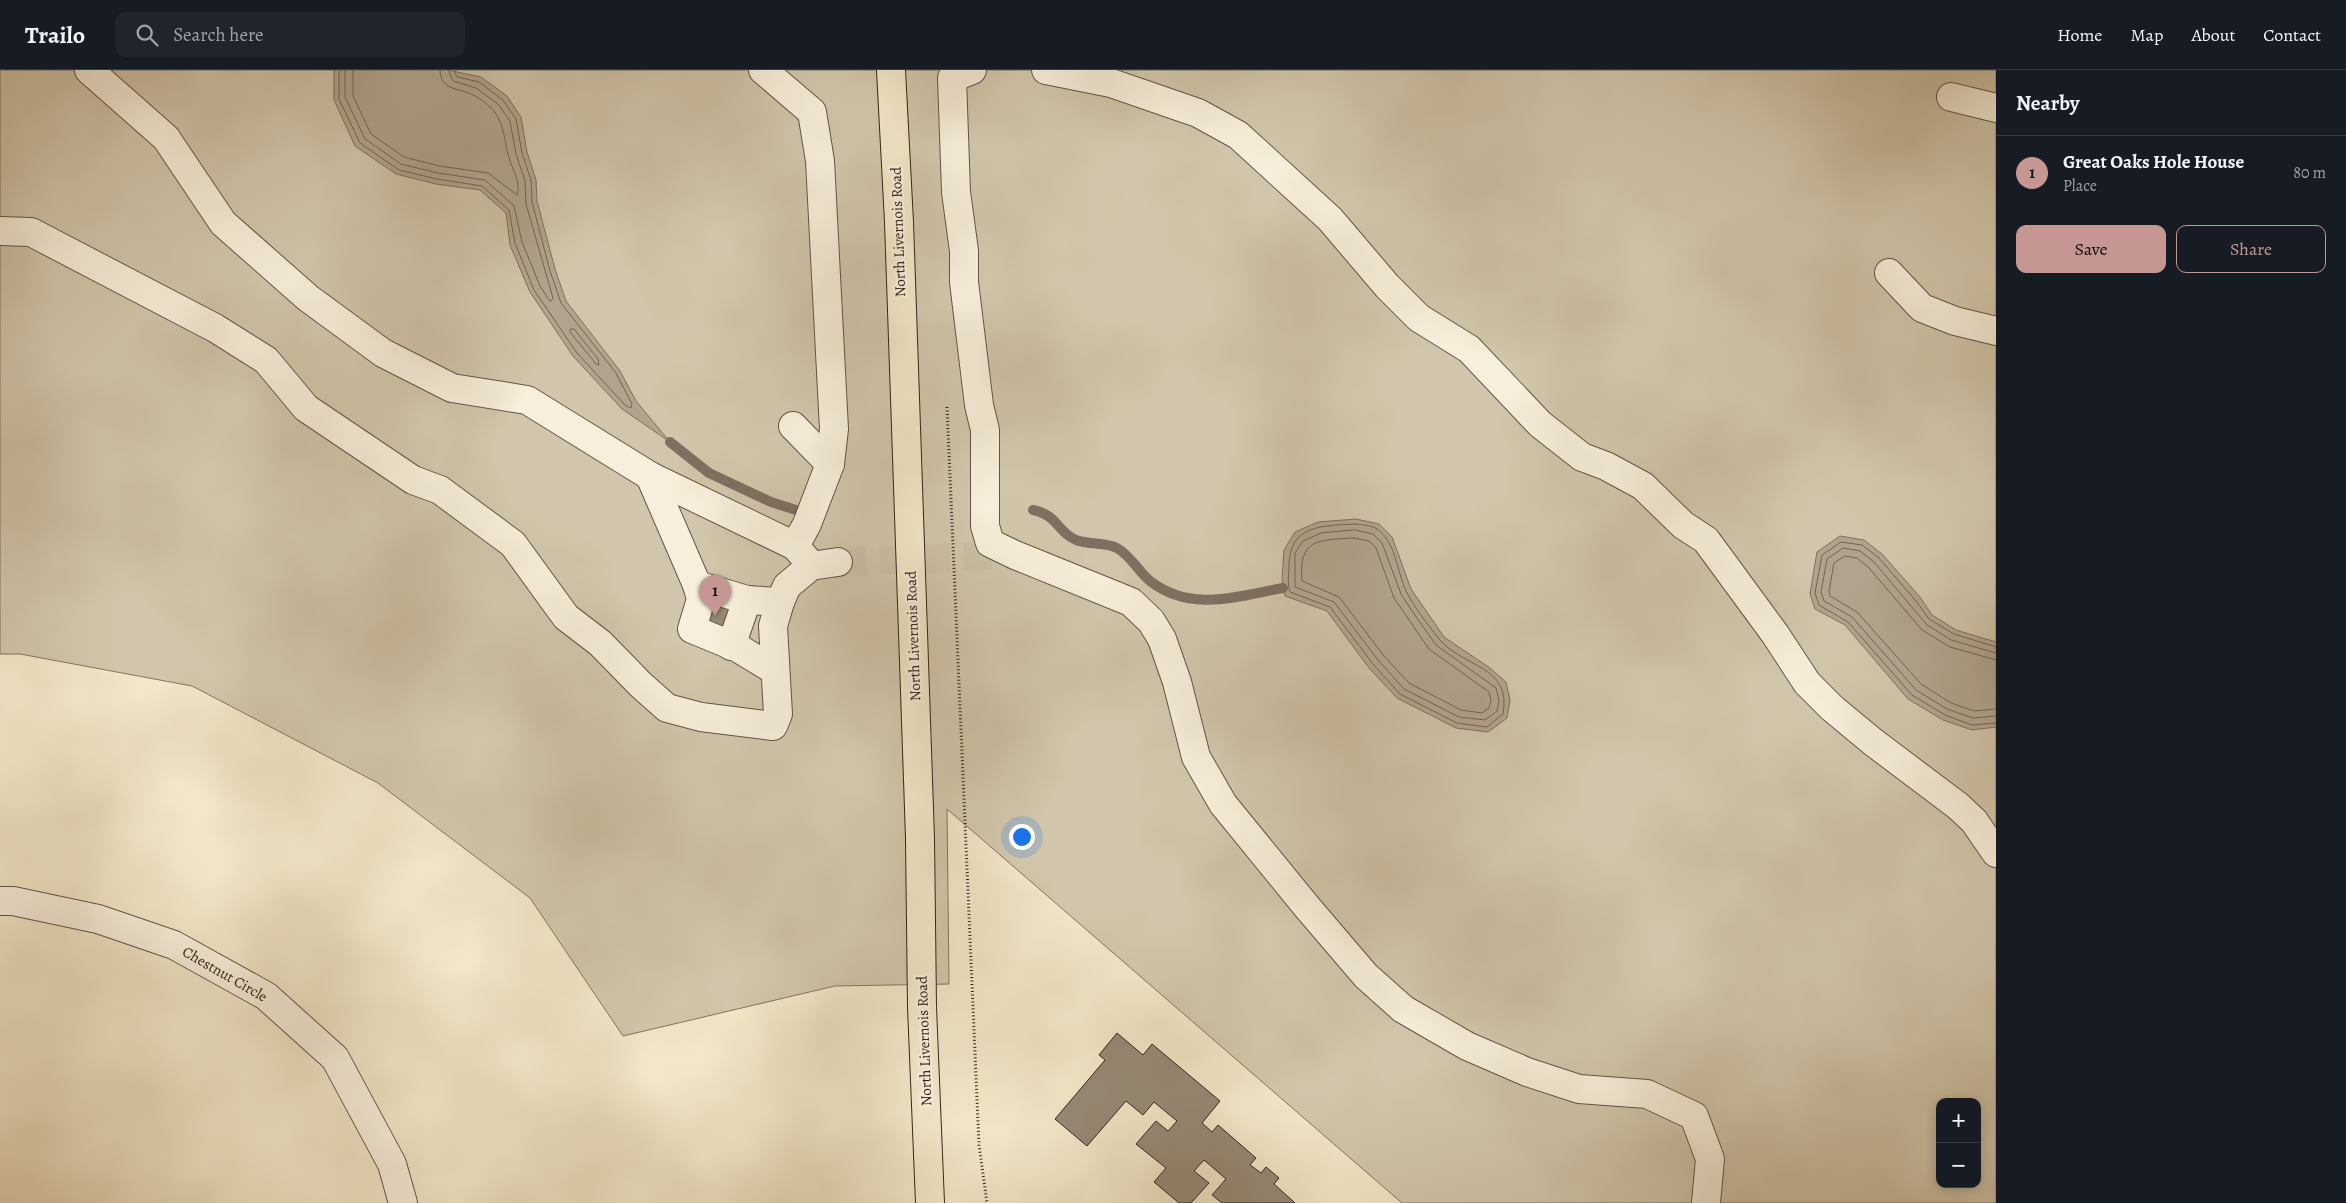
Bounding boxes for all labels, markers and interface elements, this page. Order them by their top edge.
search box [115,12,465,57]
text: Trailo [25,19,85,51]
icon: search [133,21,161,49]
text: Search here [173,22,264,48]
text: Home [2057,23,2102,47]
text: Map [2130,23,2163,47]
text: About [2191,23,2235,47]
text: Contact [2263,23,2321,47]
text: Nearby [2016,89,2079,117]
text: Great Oaks Hole House [2063,149,2244,175]
text: 1 [2029,162,2035,184]
text: 80 m [2293,162,2326,184]
street label: North Livernois Road [886,165,910,298]
text: Place [2063,175,2097,197]
button: Save [2016,225,2166,273]
button: Share [2176,225,2326,273]
street label: North Livernois Road [901,569,925,702]
pin: 1 [699,575,731,616]
your location [1009,824,1035,850]
street label: Chestnut Circle [179,942,271,1007]
street label: North Livernois Road [912,974,936,1107]
map controls [1936,1098,1981,1188]
button: + [1936,1098,1981,1143]
button: − [1936,1143,1981,1188]

